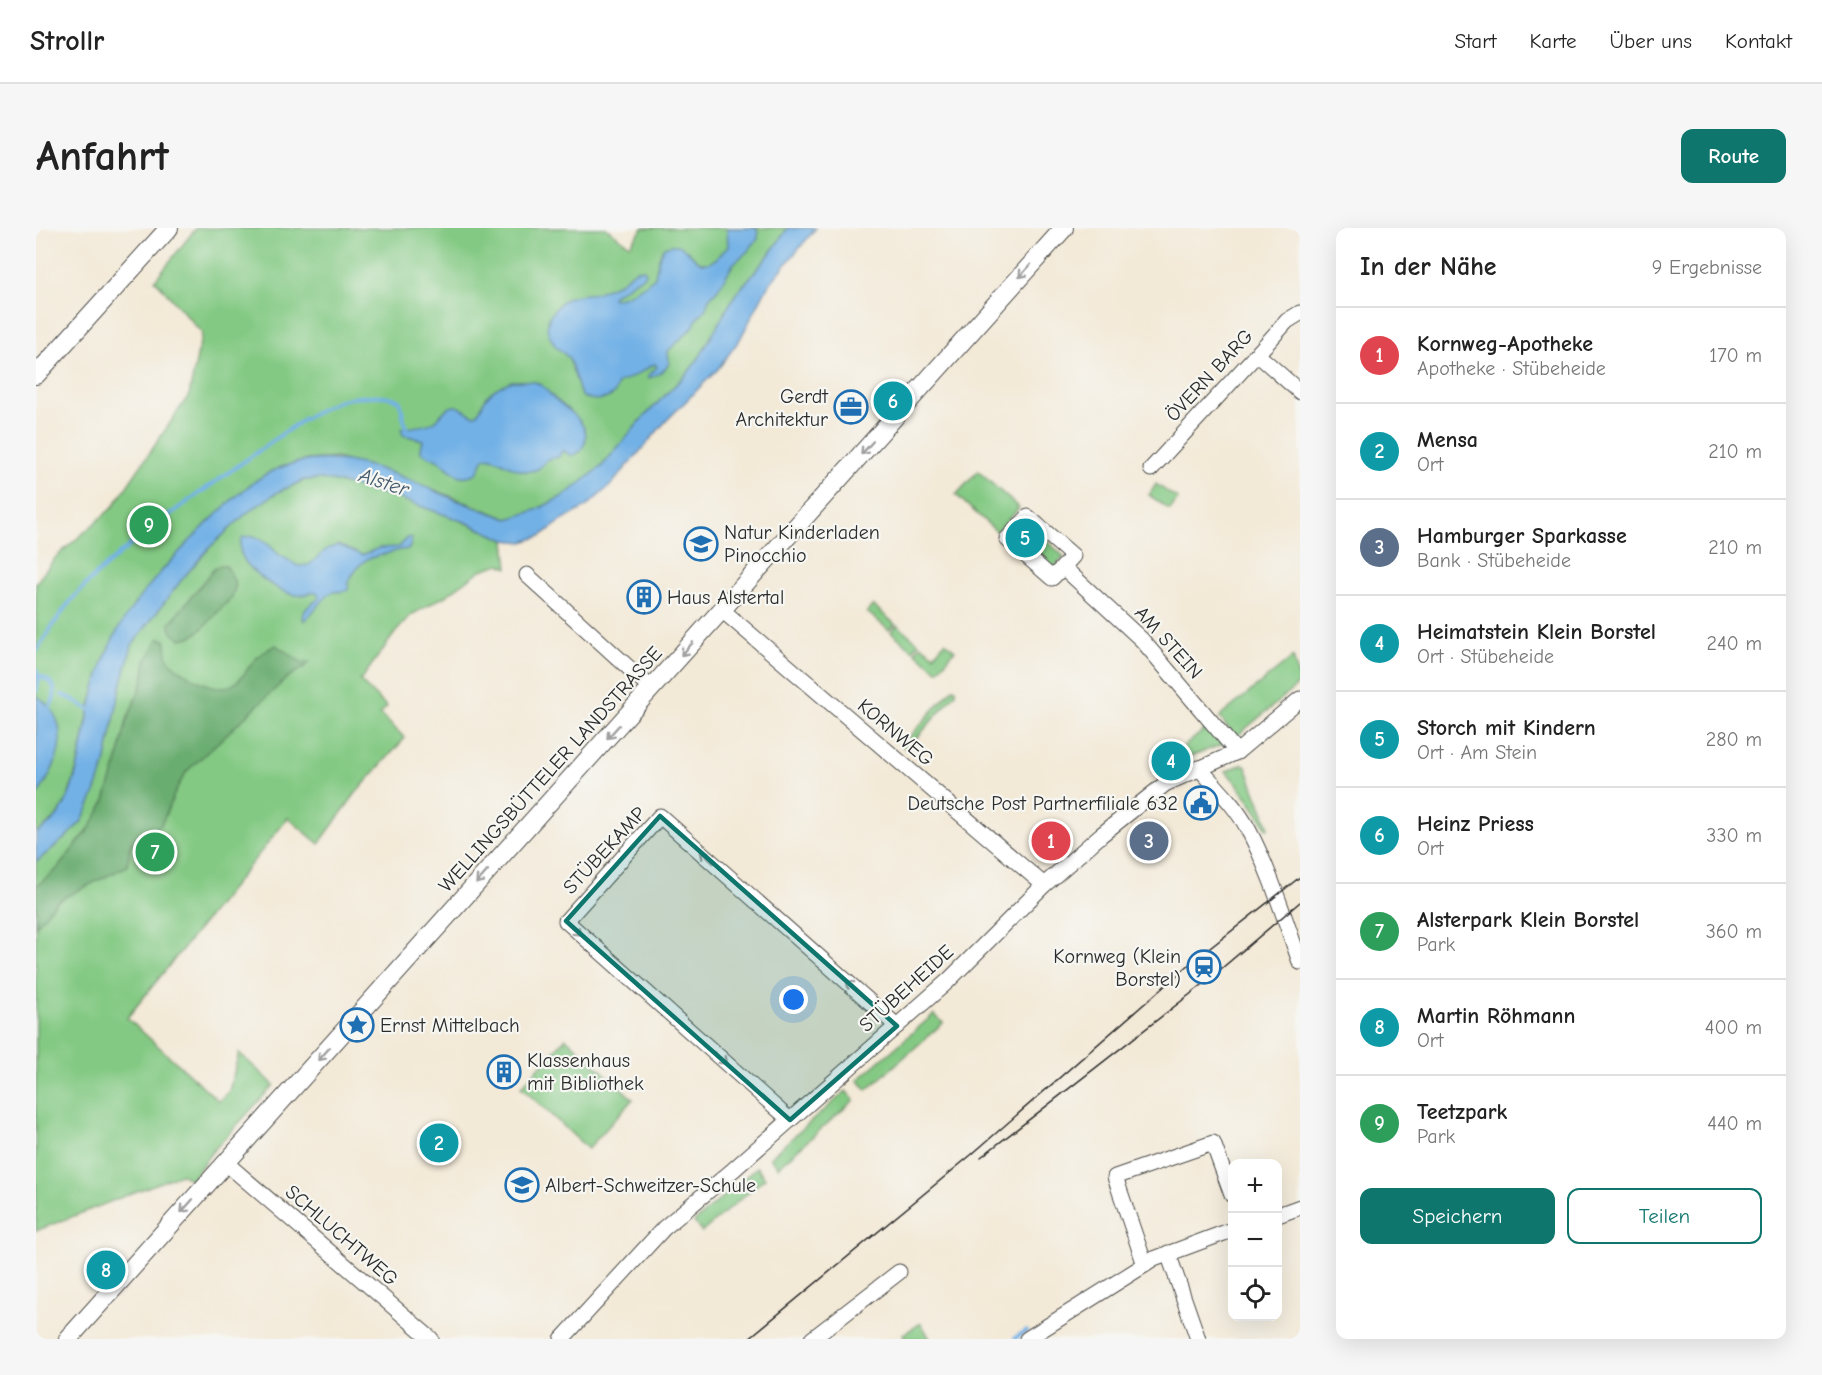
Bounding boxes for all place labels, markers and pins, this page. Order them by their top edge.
pin: 6 [874,378,912,423]
place label: Gerdt Architektur [735,385,829,431]
office icon: Gerdt Architektur [833,389,869,425]
pin: 9 [130,502,168,548]
pin: 5 [1006,516,1044,560]
place label: Natur Kinderladen Pinocchio [724,521,880,567]
school or university icon: Natur Kinderladen Pinocchio [683,526,719,562]
building icon: Haus Alstertal [626,579,662,615]
place label: Haus Alstertal [667,586,784,609]
pin: 4 [1152,738,1190,784]
public building icon: Deutsche Post Partnerfiliale 632 [1183,785,1219,821]
place label: Deutsche Post Partnerfiliale 632 [907,792,1178,815]
pin: 1 [1032,818,1070,864]
pin: 3 [1130,818,1168,864]
pin: 7 [136,830,174,874]
place label: Kornweg (Klein Borstel) [1053,945,1181,991]
station icon: Kornweg (Klein Borstel) [1186,949,1222,985]
place icon: Ernst Mittelbach [339,1007,375,1043]
place label: Ernst Mittelbach [380,1014,520,1037]
place label: Klassenhaus mit Bibliothek [527,1049,644,1095]
building icon: Klassenhaus mit Bibliothek [486,1054,522,1090]
pin: 2 [420,1120,458,1166]
school or university icon: Albert-Schweitzer-Schule [504,1167,540,1203]
place label: Albert-Schweitzer-Schule [545,1174,756,1197]
pin: 8 [86,1248,126,1292]

